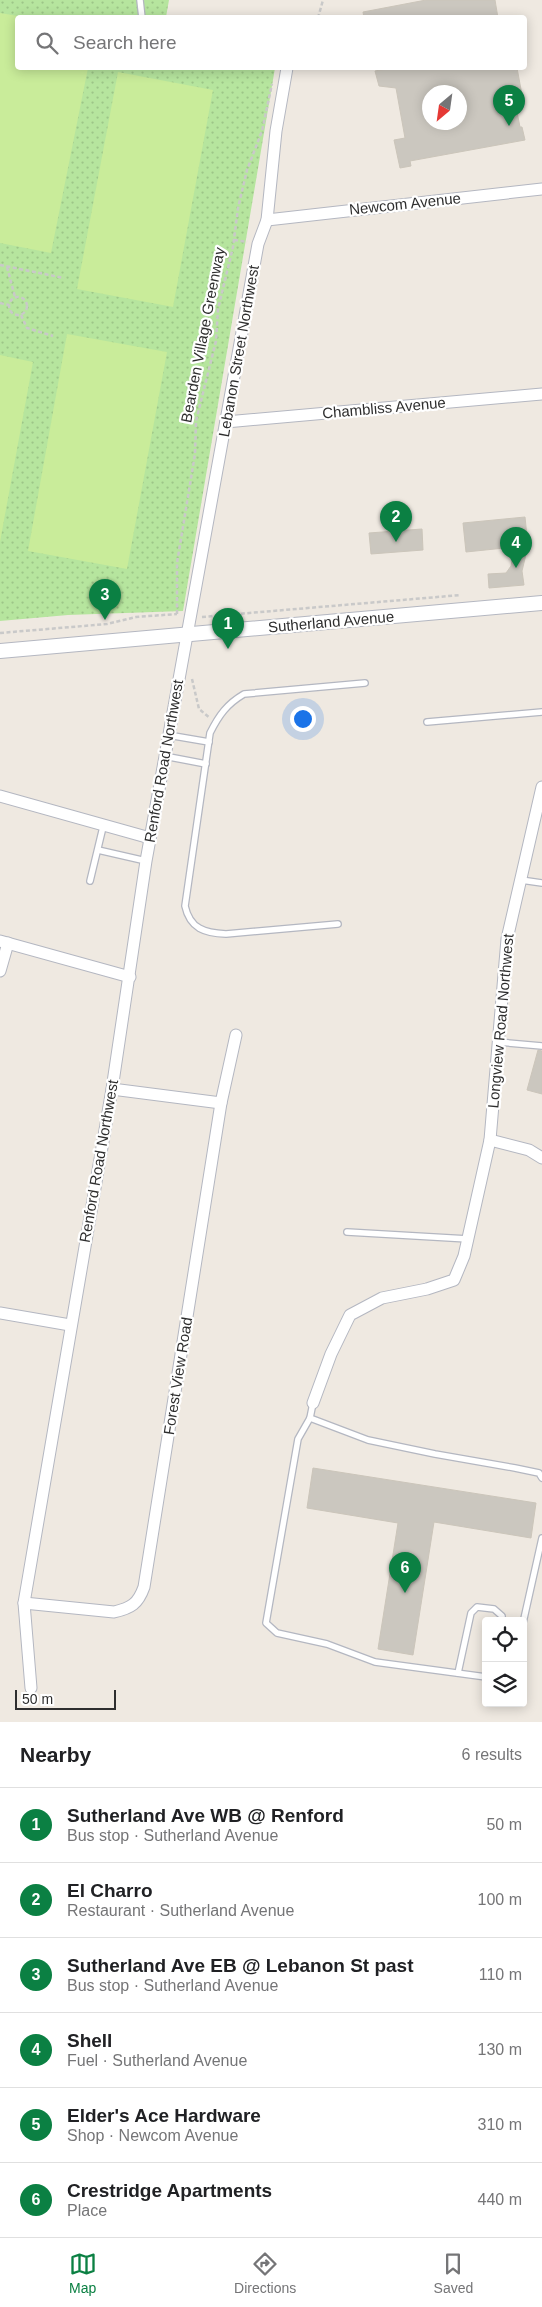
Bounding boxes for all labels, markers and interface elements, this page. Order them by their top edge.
search box [15,15,527,70]
icon: search [33,29,61,57]
text: Search here [73,32,177,53]
north arrow [422,85,467,130]
pin: 5 [493,85,525,126]
street label: Newcom Avenue [348,189,462,218]
street label: Bearden Village Greenway [177,245,228,424]
street label: Lebanon Street Northwest [215,263,262,438]
street label: Chambliss Avenue [321,394,446,421]
pin: 2 [380,501,412,542]
pin: 4 [500,527,532,568]
pin: 3 [89,579,121,620]
pin: 1 [212,608,244,649]
street label: Sutherland Avenue [267,608,395,635]
street label: Renford Road Northwest [141,677,186,844]
your location [290,706,316,732]
street label: Longview Road Northwest [484,932,517,1109]
street label: Renford Road Northwest [76,1077,121,1244]
street label: Forest View Road [160,1316,195,1436]
pin: 6 [389,1552,421,1593]
map controls [482,1617,527,1707]
button: locate [482,1617,527,1662]
button: layers [482,1662,527,1707]
scale bar [15,1687,116,1710]
text: 50 m [22,1691,53,1707]
text: Nearby [20,1743,91,1766]
text: 6 results [462,1746,522,1763]
text: Sutherland Ave WB @ Renford [67,1805,344,1826]
text: 1 [32,1816,40,1833]
text: 50 m [486,1816,522,1833]
text: Bus stop · Sutherland Avenue [67,1827,278,1844]
text: El Charro [67,1880,153,1901]
text: 2 [32,1891,40,1908]
text: 100 m [478,1891,522,1908]
text: Restaurant · Sutherland Avenue [67,1902,294,1919]
text: Sutherland Ave EB @ Lebanon St past [67,1955,414,1976]
text: 3 [32,1966,40,1983]
text: 110 m [479,1966,522,1983]
text: Bus stop · Sutherland Avenue [67,1977,278,1994]
text: Shell [67,2030,112,2051]
text: 4 [32,2041,40,2058]
text: 130 m [478,2041,522,2058]
text: Fuel · Sutherland Avenue [67,2052,247,2069]
text: Elder's Ace Hardware [67,2105,261,2126]
text: 5 [32,2116,40,2133]
text: 310 m [478,2116,522,2133]
text: Shop · Newcom Avenue [67,2127,238,2144]
text: Crestridge Apartments [67,2180,272,2201]
text: 6 [32,2191,40,2208]
text: 440 m [478,2191,522,2208]
text: Place [67,2202,107,2219]
tab: Map [69,2250,97,2296]
tab: Directions [234,2250,296,2296]
tab: Saved [434,2250,473,2296]

